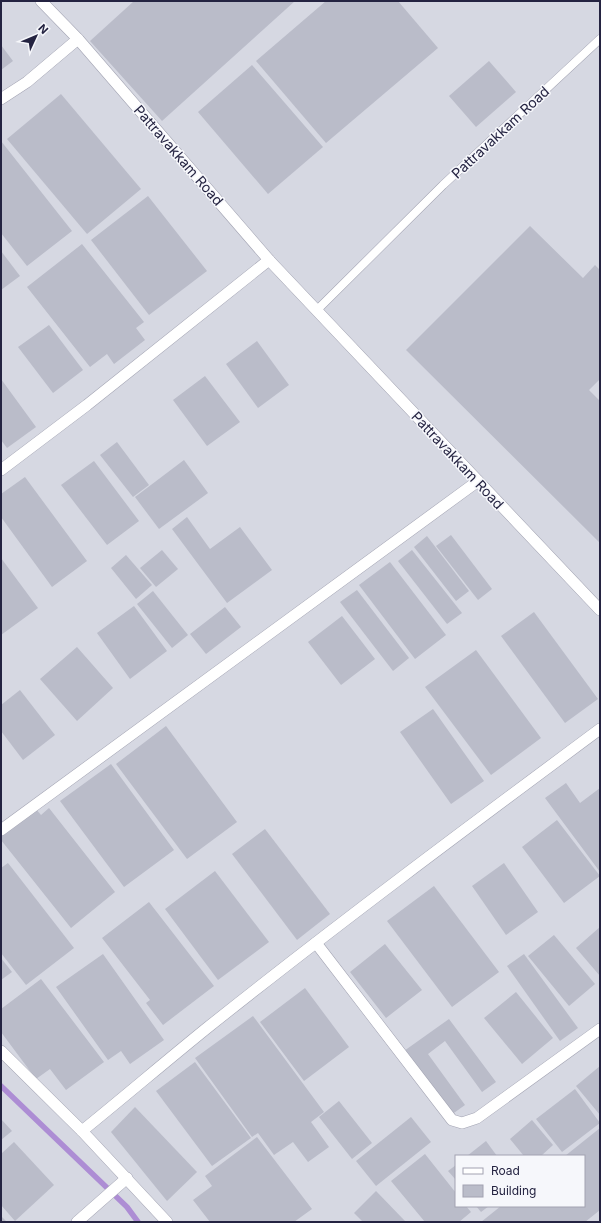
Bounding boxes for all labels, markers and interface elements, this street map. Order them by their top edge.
north arrow [16,16,56,56]
text: N [35,21,51,37]
street label: Pattravakkam Road [448,82,552,182]
street label: Pattravakkam Road [131,101,227,209]
street label: Pattravakkam Road [408,408,508,512]
legend [455,1155,585,1207]
text: Road [491,1163,520,1178]
text: Building [491,1183,536,1198]

